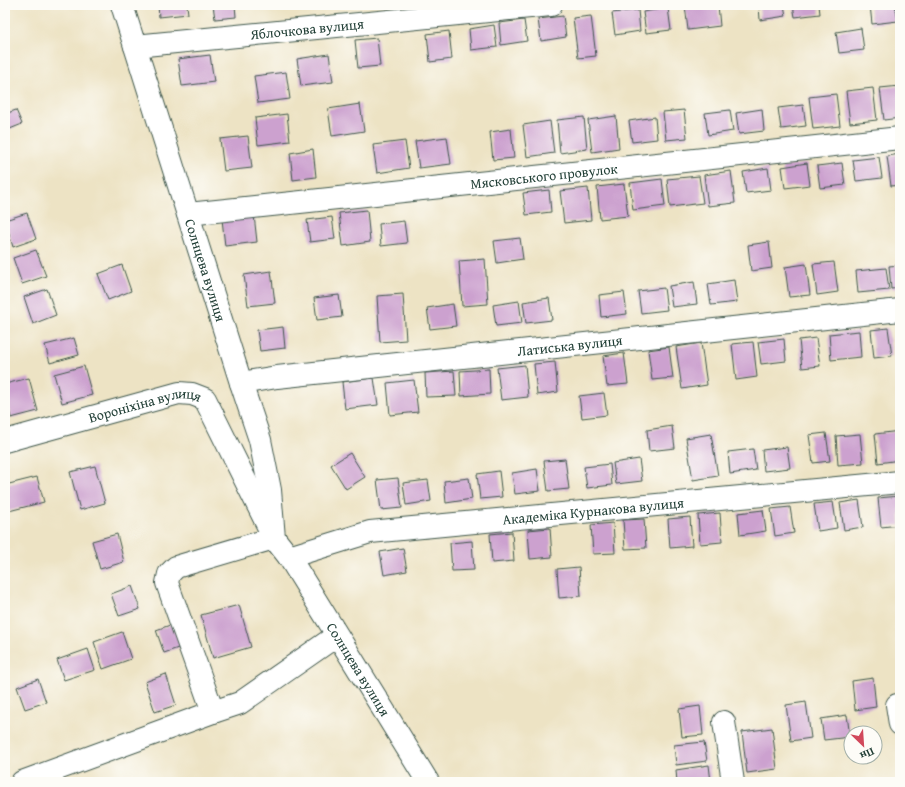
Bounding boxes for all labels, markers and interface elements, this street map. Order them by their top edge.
street label: Яблочкова вулиця [248,13,365,45]
street label: Мясковського провулок [469,158,619,194]
street label: Солнцева вулиця [180,216,231,324]
street label: Латиська вулиця [516,330,623,361]
street label: Вороніхіна вулиця [86,383,204,427]
street label: Академіка Курнакова вулиця [502,492,685,529]
street label: Солнцева вулиця [322,619,395,720]
north arrow [843,725,883,765]
text: Пн [857,744,877,764]

